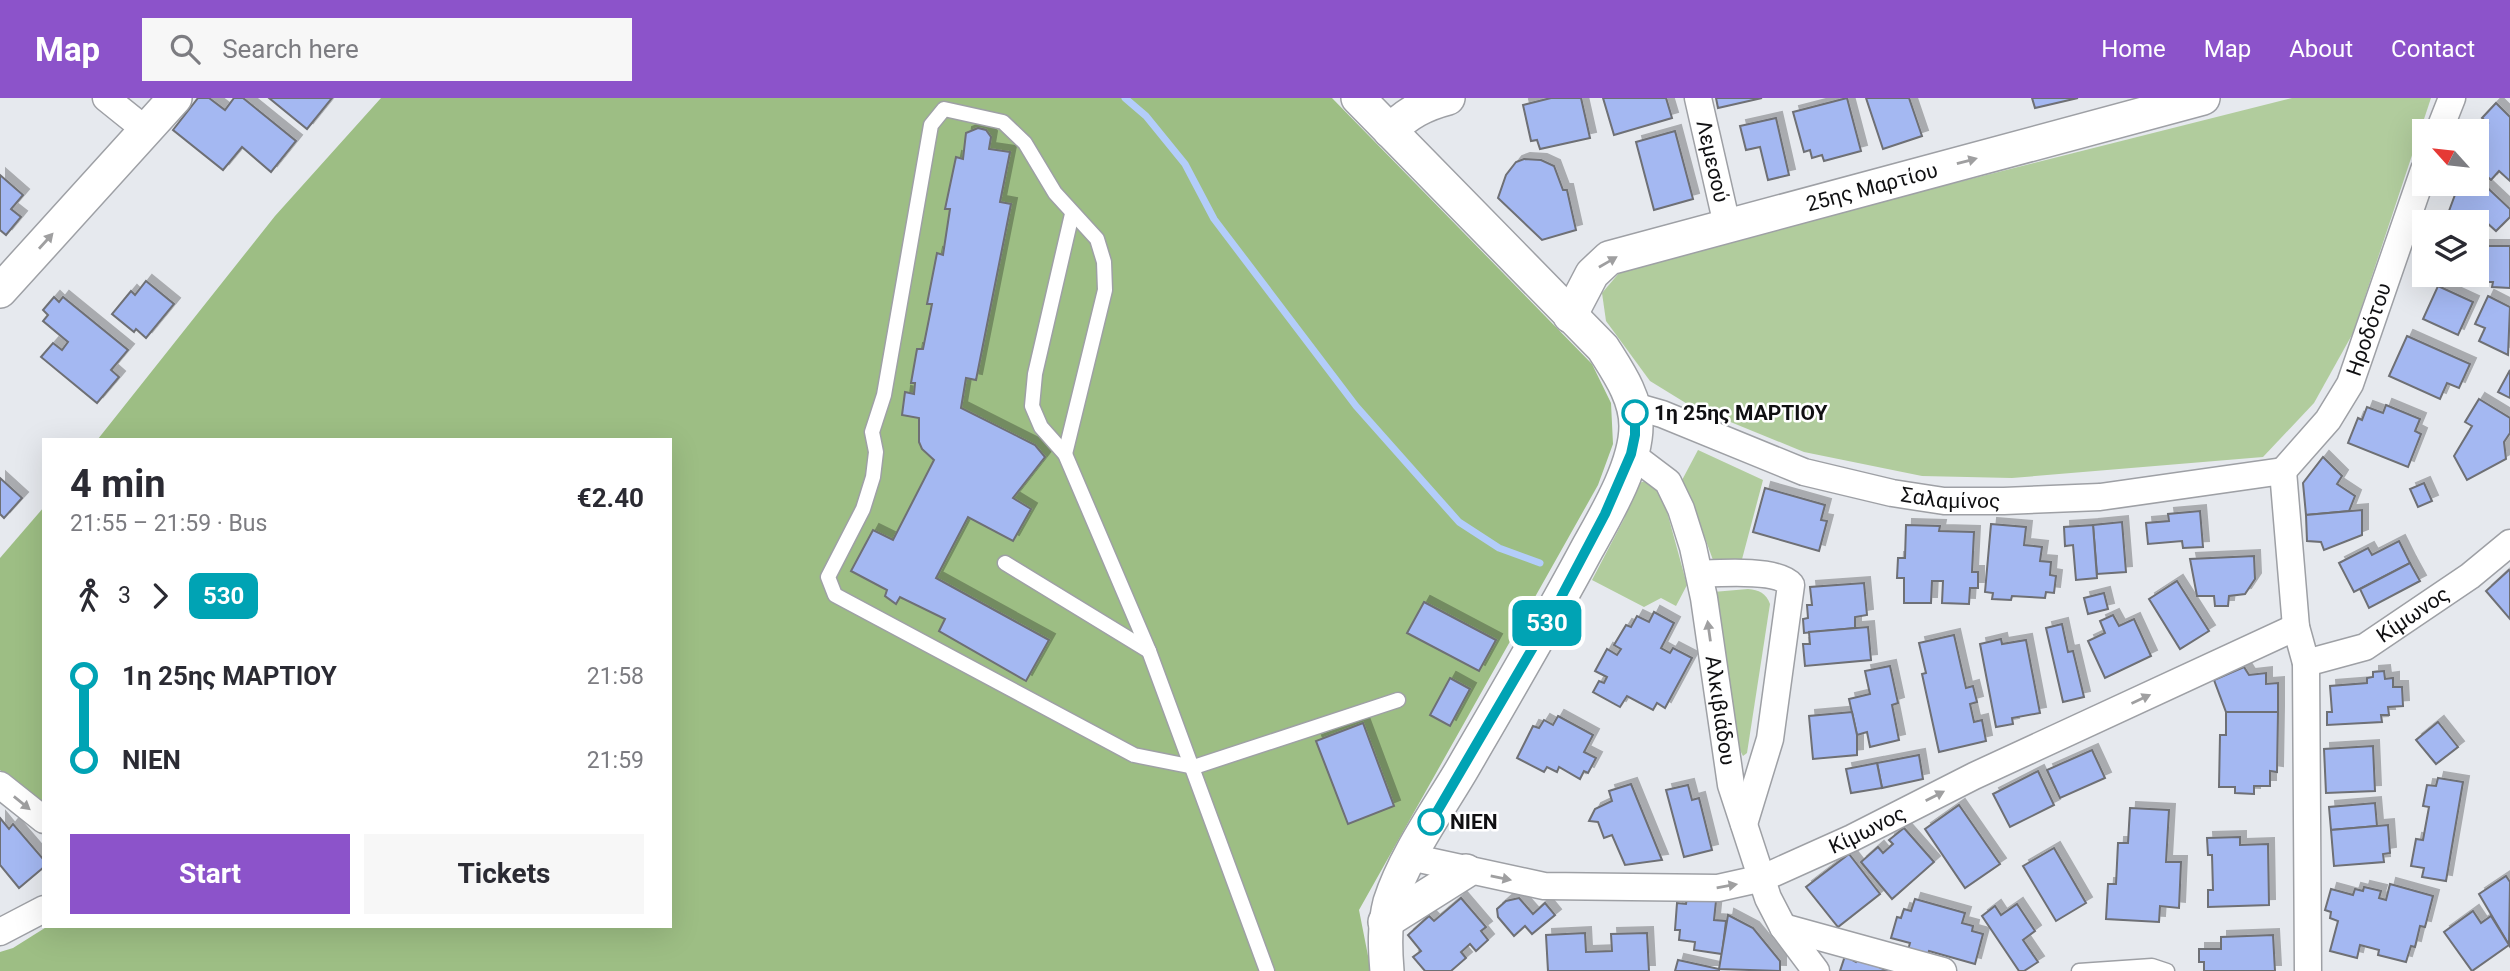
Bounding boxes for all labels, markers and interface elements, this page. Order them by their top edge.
search box [142,18,632,81]
text: Map [35,30,100,69]
icon: search [166,30,204,68]
text: Search here [222,34,359,64]
text: Home [2101,35,2166,63]
text: Map [2204,35,2251,63]
text: About [2289,35,2353,63]
text: Contact [2391,35,2475,63]
street label: Λεμεσού [1691,118,1733,205]
north arrow [2412,119,2488,196]
map controls [2412,119,2489,287]
one-way arrow [1957,155,1978,165]
street label: 25ης Μαρτίου [1803,158,1940,216]
button: layers [2412,210,2489,287]
one-way arrow [38,232,54,250]
one-way arrow [1598,256,1617,268]
street label: Ηροδότου [2342,280,2396,379]
marker: 1η 25ης ΜΑΡΤΙΟΥ [1622,400,1648,426]
place label: 1η 25ης ΜΑΡΤΙΟΥ [1654,401,1827,425]
text: 4 min [70,462,166,506]
text: €2.40 [577,483,644,513]
street label: Σαλαμίνος [1899,483,2000,514]
text: 21:55 – 21:59 · Bus [70,510,267,537]
icon: walk [70,577,108,615]
icon: forward [141,577,179,615]
text: 3 [118,582,131,609]
text: 530 [203,582,244,610]
street label: Κίμωνος [2372,582,2454,648]
line badge: 530 [1507,600,1587,646]
text: 530 [1526,609,1568,637]
one-way arrow [1703,620,1714,642]
street label: Αλκιβιάδου [1700,654,1740,767]
text: 1η 25ης ΜΑΡΤΙΟΥ [122,661,337,691]
text: 21:58 [587,663,644,690]
one-way arrow [2131,693,2151,705]
text: ΝΙΕΝ [122,745,181,775]
text: 21:59 [587,747,644,774]
one-way arrow [1925,790,1945,801]
one-way arrow [12,795,30,810]
street label: Κίμωνος [1825,801,1910,859]
marker: ΝΙΕΝ [1418,809,1444,835]
place label: ΝΙΕΝ [1450,810,1498,834]
button: Start [70,834,350,914]
button: Tickets [364,834,644,914]
one-way arrow [1490,873,1512,884]
one-way arrow [1716,880,1738,891]

